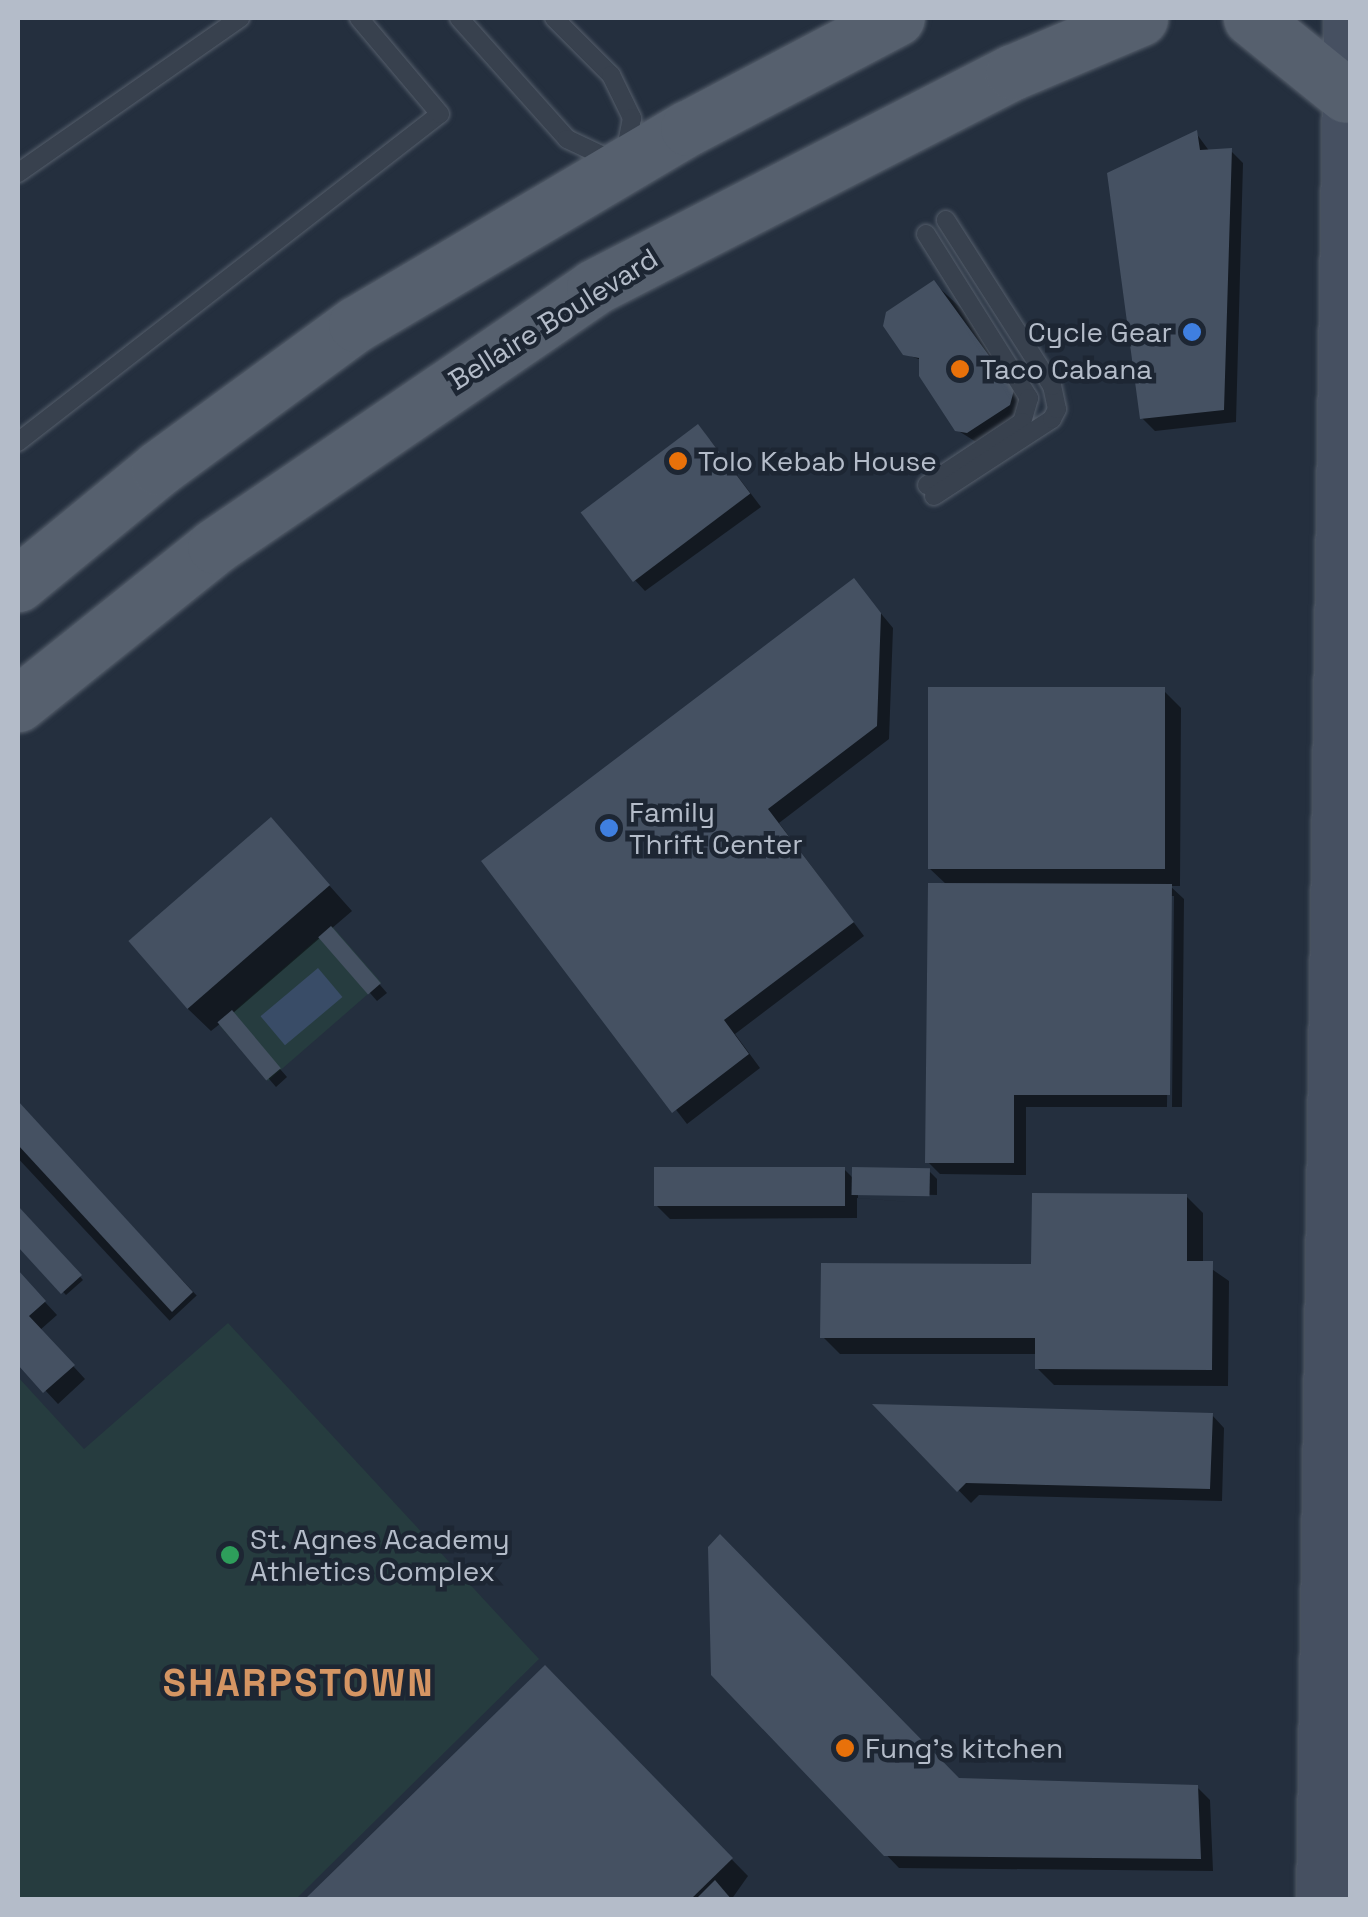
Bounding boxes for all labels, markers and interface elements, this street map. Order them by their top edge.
street label: Bellaire Boulevard [442,241,664,397]
place label: Cycle Gear [1028,315,1172,349]
marker: Cycle Gear [1181,321,1203,343]
place label: Taco Cabana [980,352,1152,386]
marker: Taco Cabana [949,358,971,380]
place label: Tolo Kebab House [698,444,937,478]
marker: Tolo Kebab House [667,450,689,472]
place label: Family Thrift Center [629,795,803,861]
marker: Family Thrift Center [598,817,620,839]
place label: St. Agnes Academy Athletics Complex [250,1522,511,1588]
marker: St. Agnes Academy Athletics Complex [219,1544,241,1566]
district label: SHARPSTOWN [163,1661,435,1707]
place label: Fung's kitchen [865,1731,1063,1765]
marker: Fung's kitchen [834,1737,856,1759]

